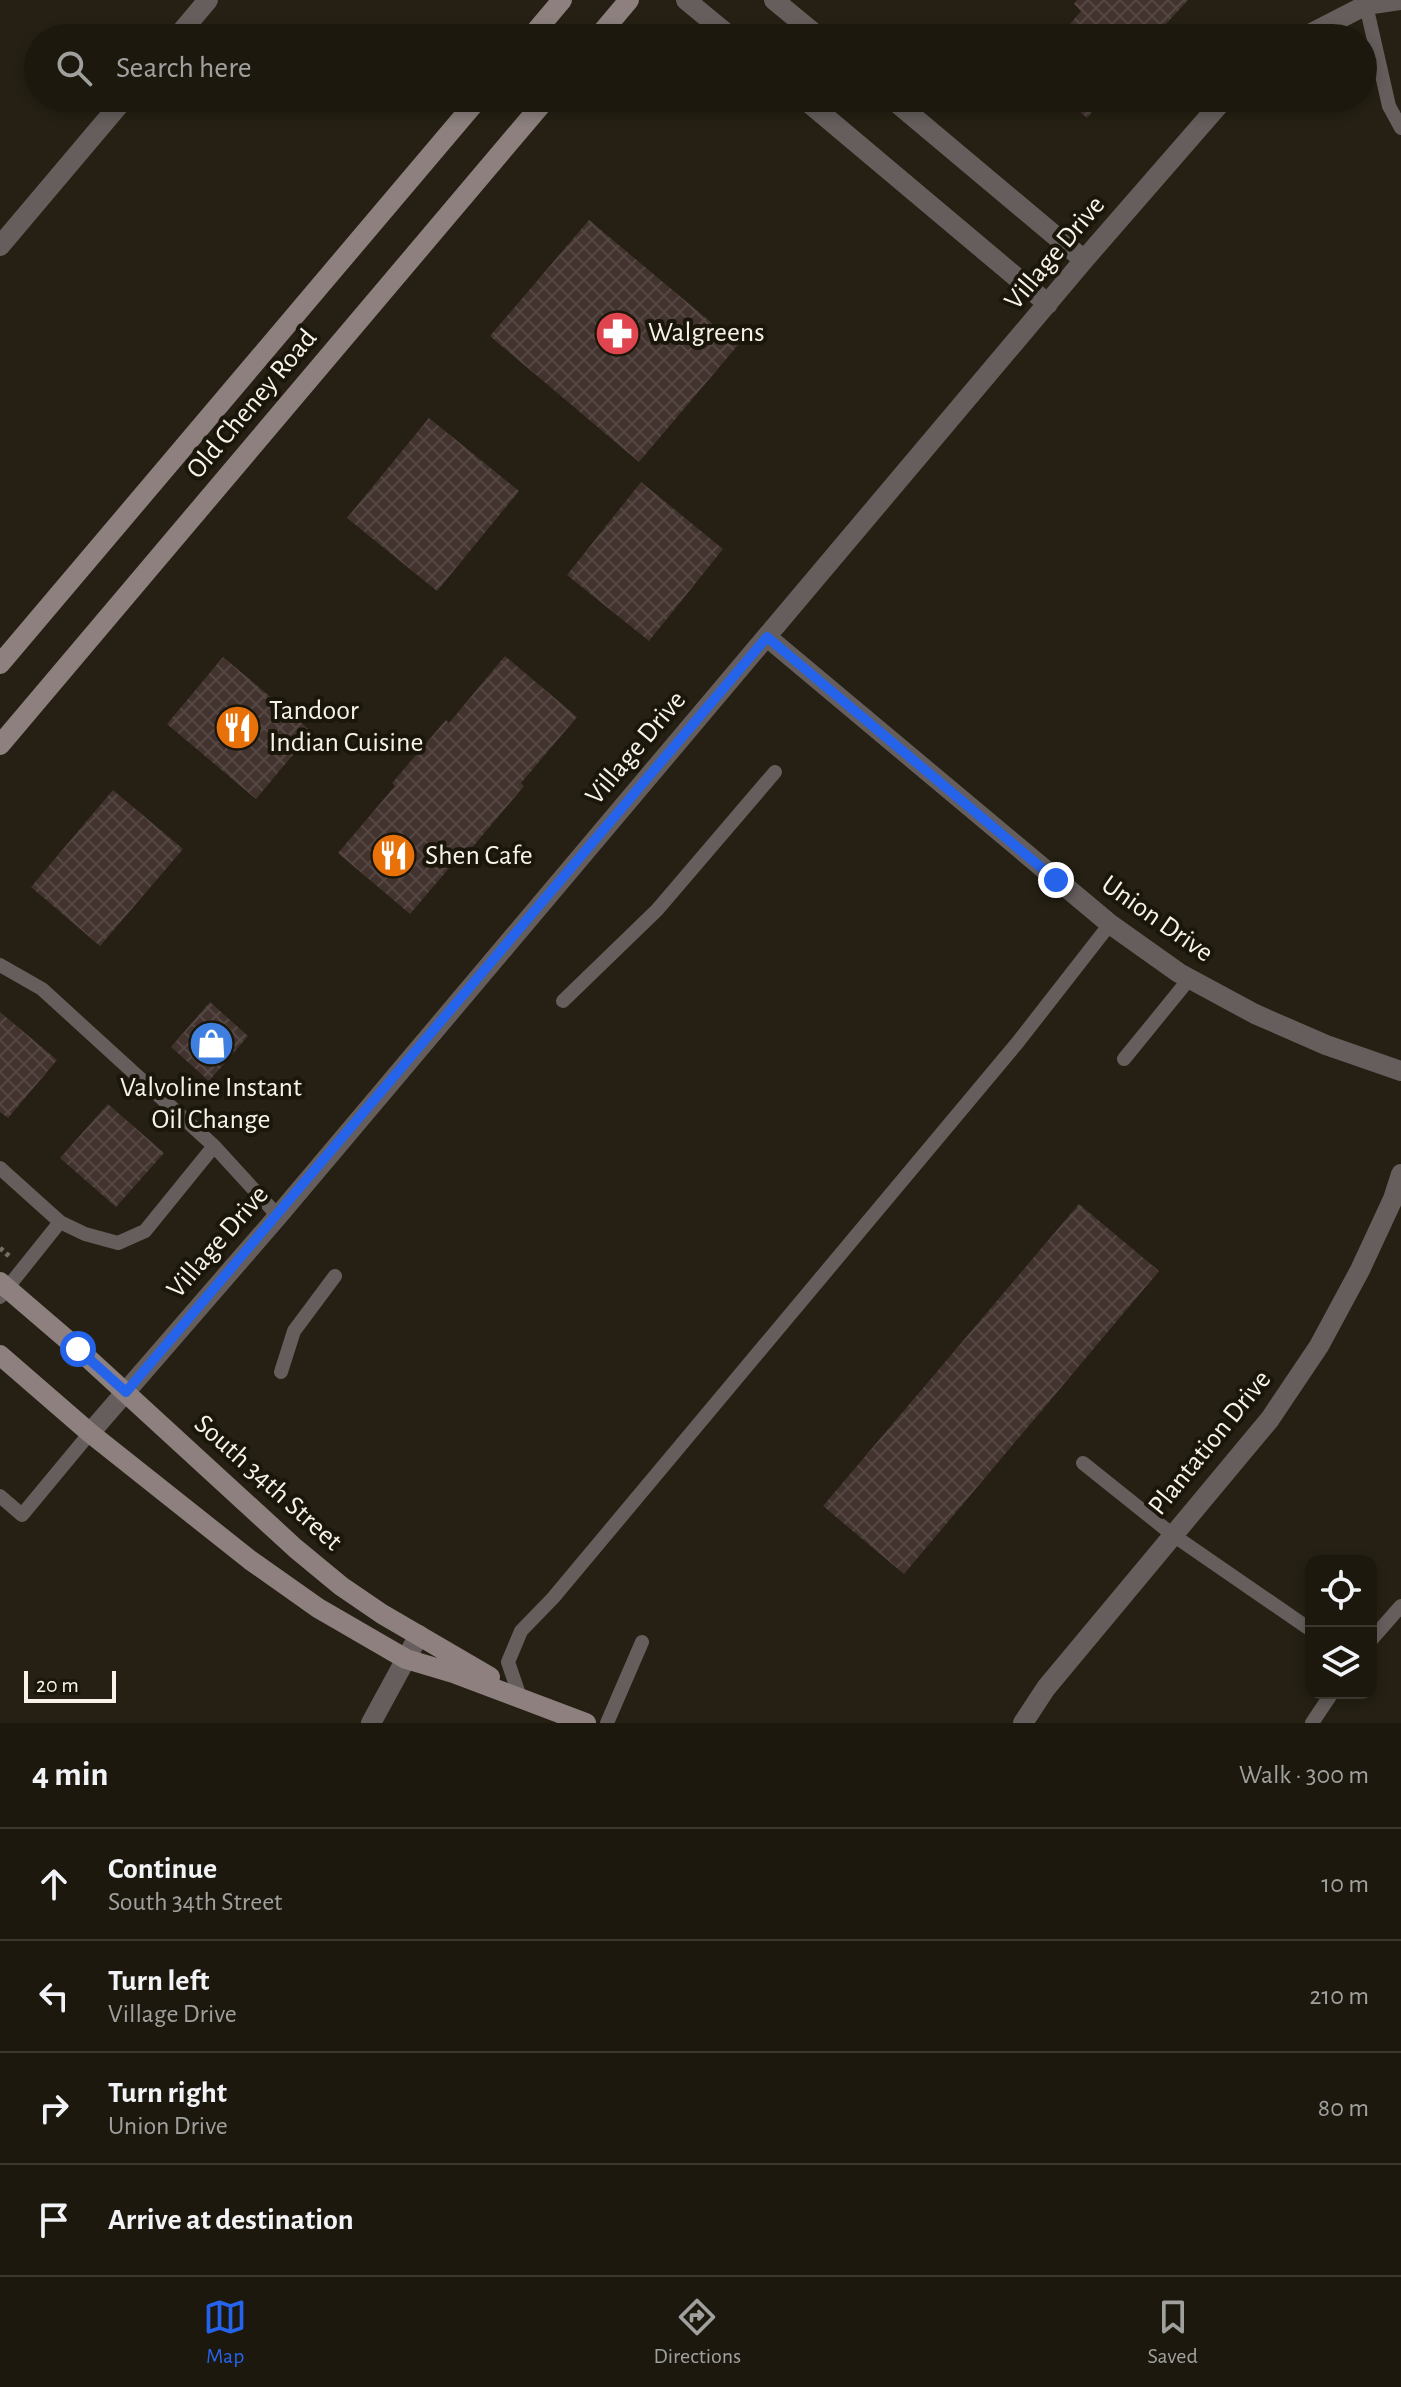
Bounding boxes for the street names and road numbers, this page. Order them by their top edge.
street label: Village Drive [1000,191,1110,315]
street label: Old Cheney Road [182,324,322,484]
street label: Village Drive [581,686,691,810]
street label: Union Drive [1096,871,1218,967]
street label: Village Drive [162,1180,274,1304]
street label: Plantation Drive [1143,1365,1277,1521]
street label: South 34th Street [189,1410,347,1556]

